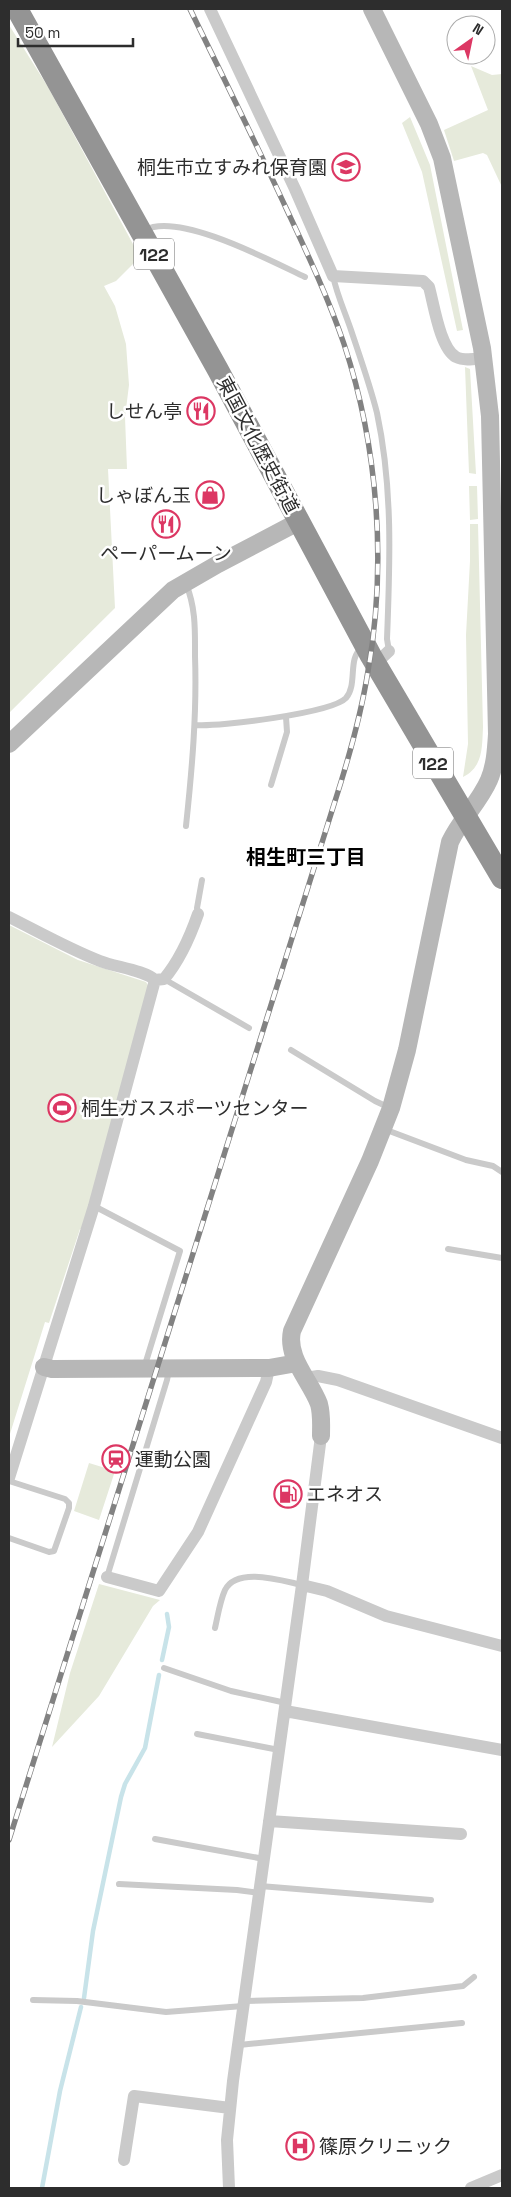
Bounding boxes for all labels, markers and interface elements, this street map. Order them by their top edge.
scale bar [18,15,132,47]
north arrow [446,15,496,65]
text: N [469,19,487,39]
text: 50 m [25,23,60,42]
school or university icon: 桐生市立すみれ保育園 [331,152,361,182]
place label: 桐生市立すみれ保育園 [137,155,327,180]
road number: 122 [134,238,174,270]
street label: 東国文化歴史街道 [211,372,305,518]
restaurant icon: しせん亭 [186,396,216,426]
place label: しせん亭 [106,399,182,424]
shop icon: しゃぼん玉 [195,480,225,510]
place label: しゃぼん玉 [96,483,191,508]
restaurant icon: ペーパームーン [151,509,181,539]
place label: ペーパームーン [100,541,232,566]
road number: 122 [413,748,453,778]
district label: 相生町三丁目 [246,844,366,870]
sports icon: 桐生ガススポーツセンター [47,1093,77,1123]
place label: 桐生ガススポーツセンター [81,1096,309,1121]
station icon: 運動公園 [101,1444,131,1474]
place label: 運動公園 [135,1447,211,1472]
fuel station icon: エネオス [273,1479,303,1509]
place label: エネオス [307,1482,383,1507]
hospital icon: 篠原クリニック [285,2131,315,2161]
place label: 篠原クリニック [319,2134,452,2159]

